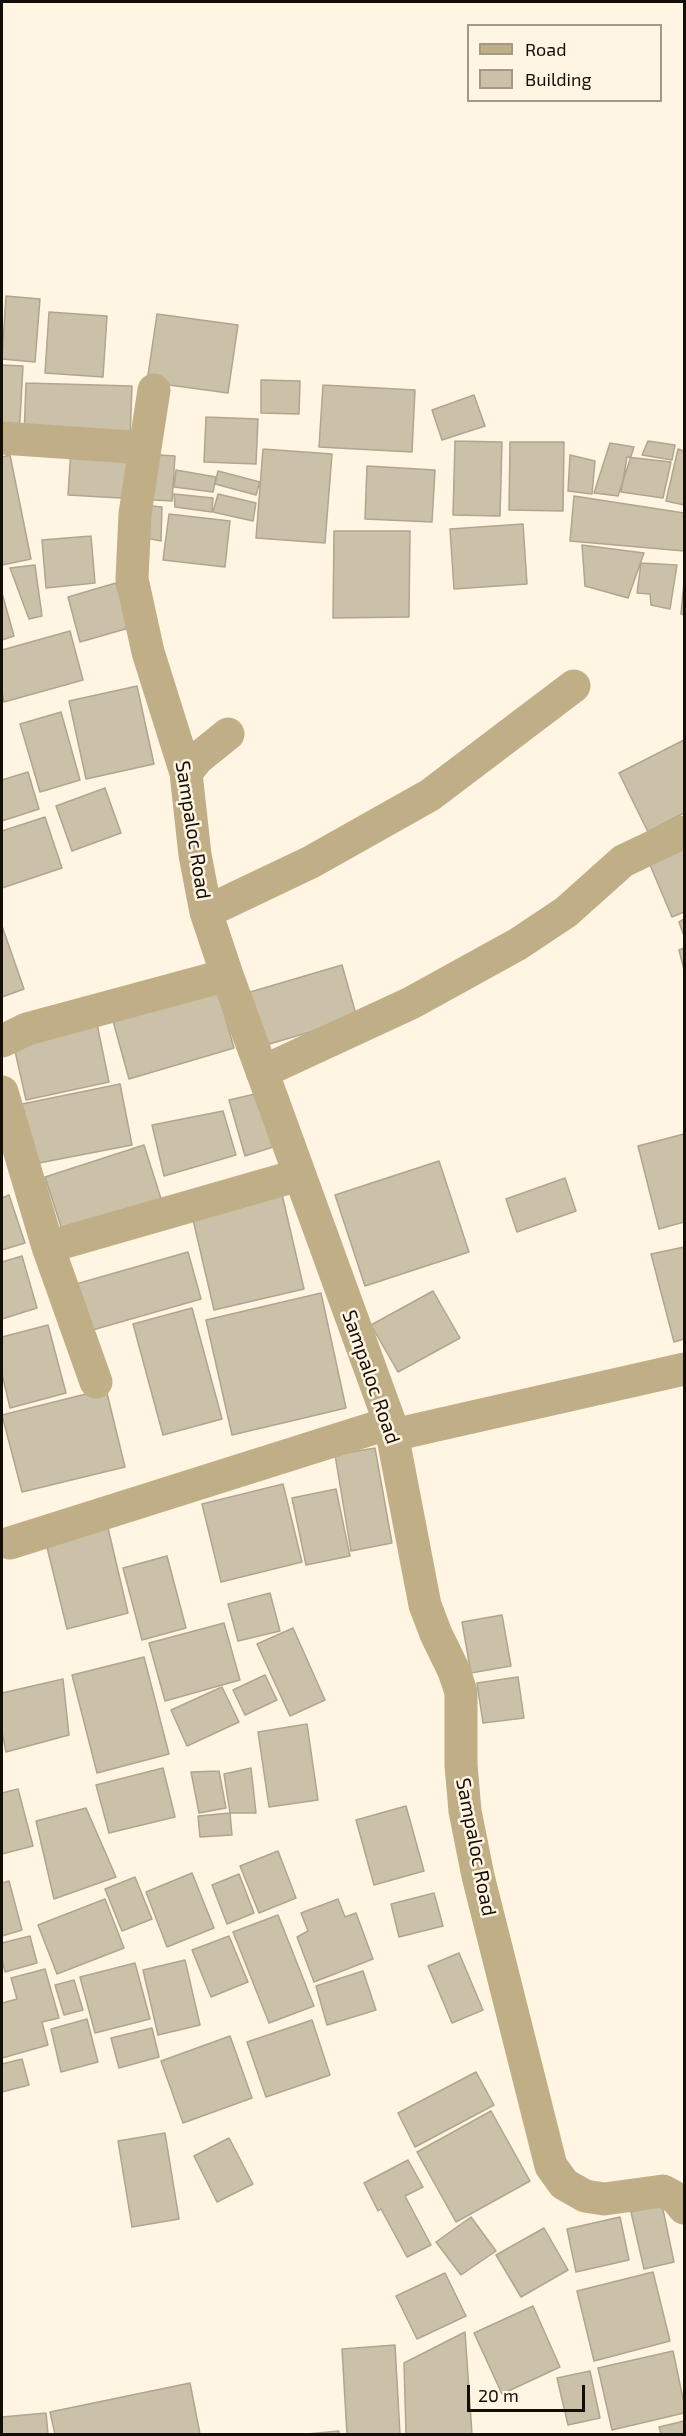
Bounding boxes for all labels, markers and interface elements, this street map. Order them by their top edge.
legend [467,24,662,102]
text: Road [525,38,566,60]
text: Building [525,68,592,90]
street label: Sampaloc Road [170,759,216,901]
street label: Sampaloc Road [337,1307,405,1447]
street label: Sampaloc Road [451,1776,501,1918]
scale bar [470,2373,588,2411]
text: 20 m [478,2384,519,2406]

